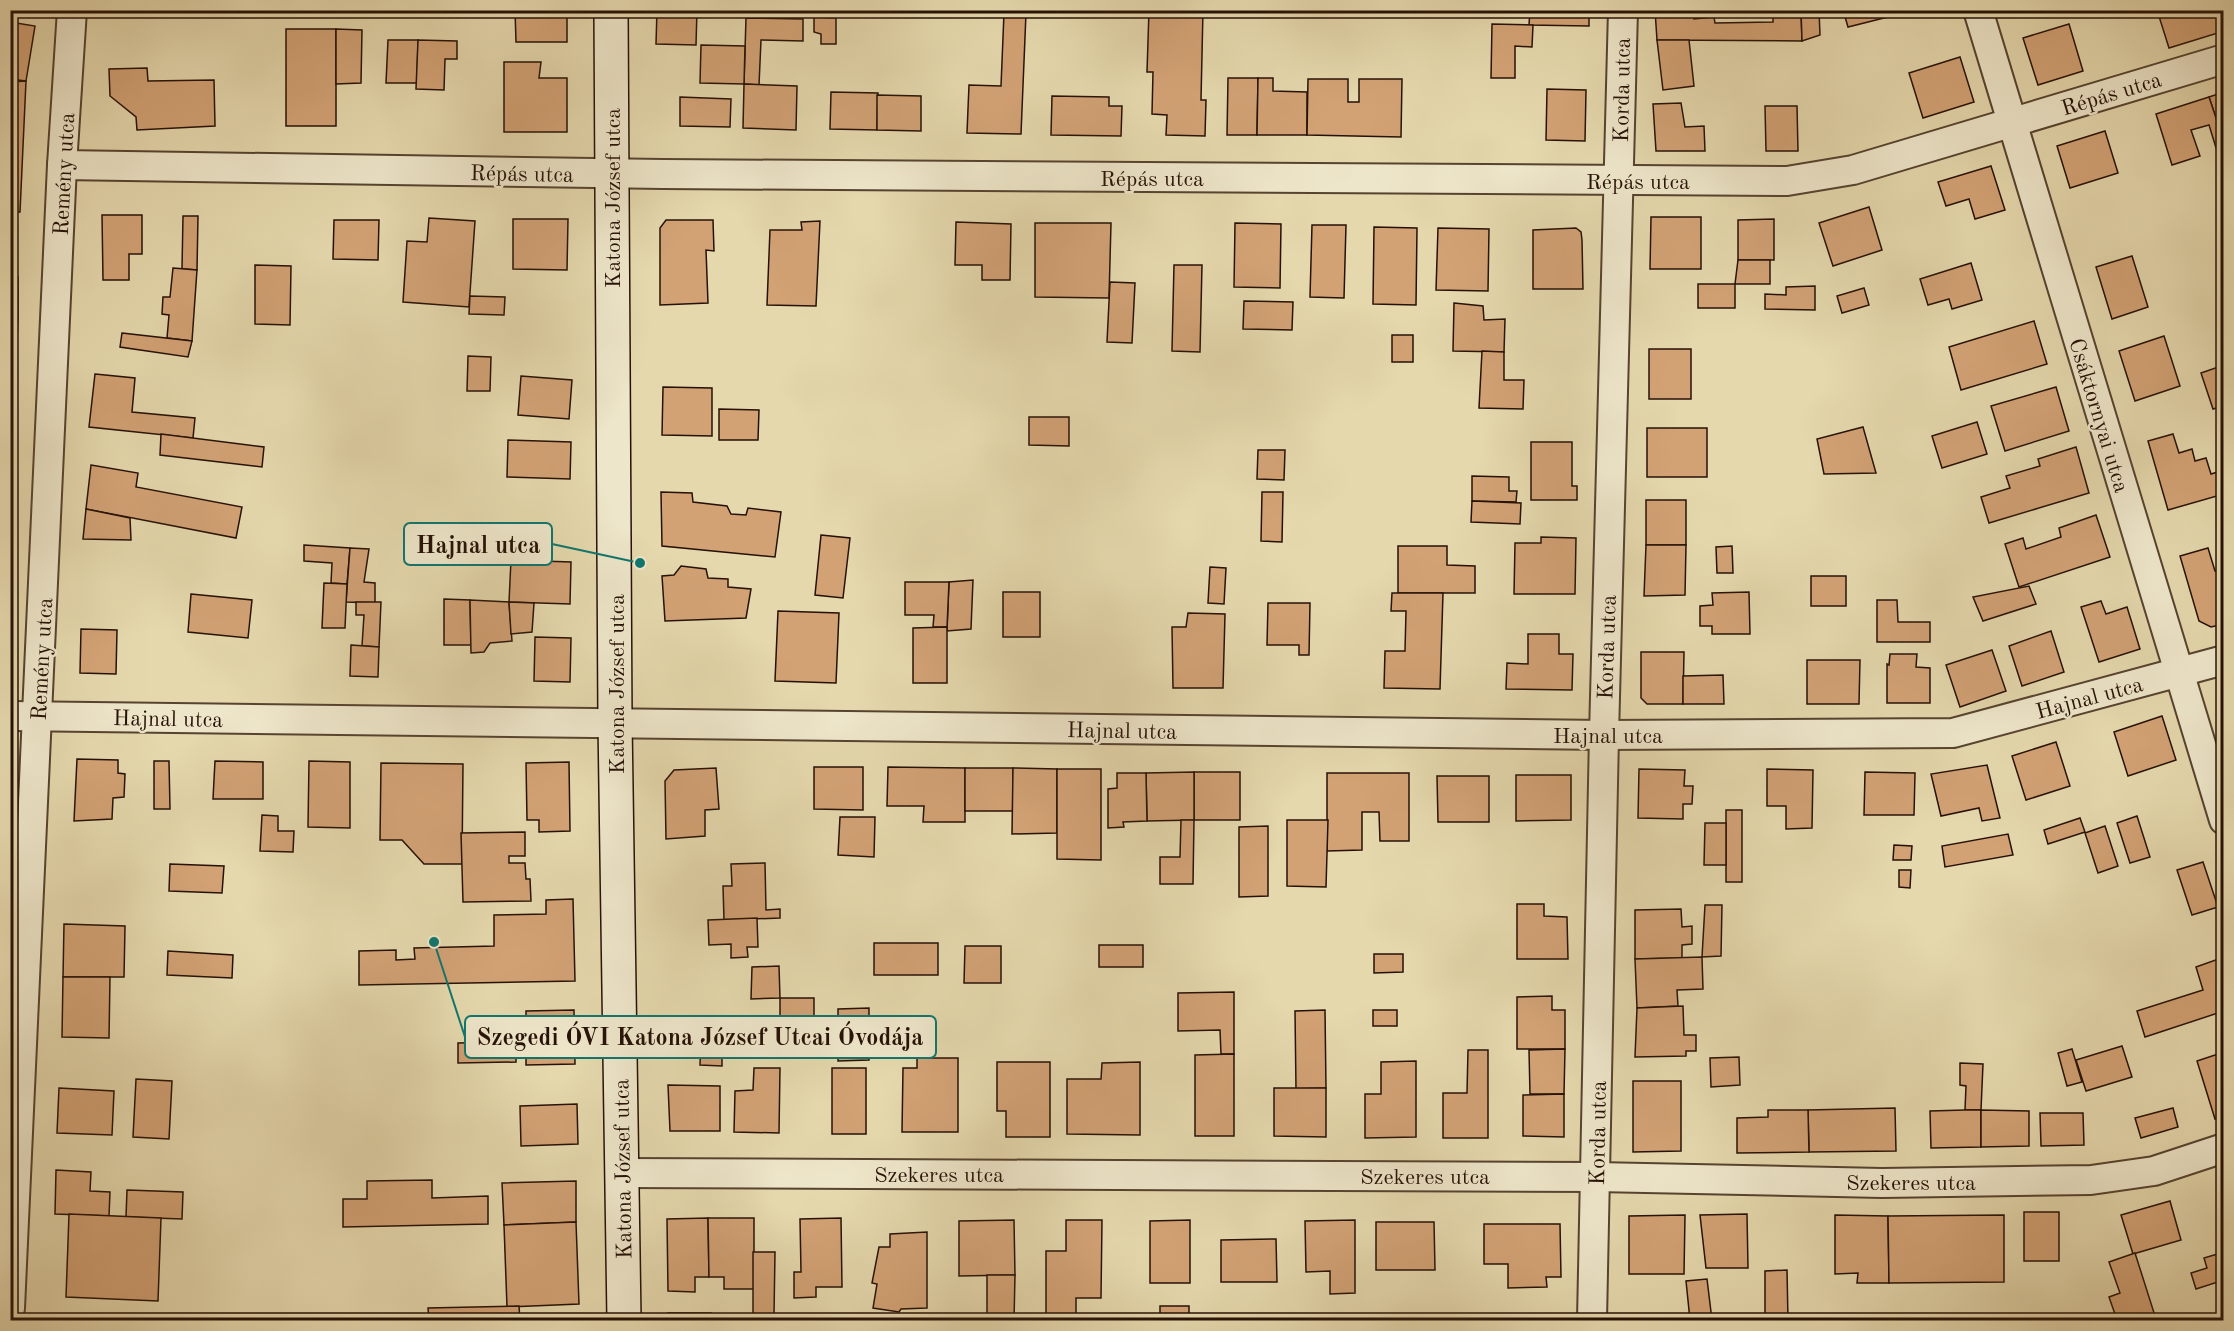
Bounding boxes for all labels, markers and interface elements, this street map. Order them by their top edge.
street label: Korda utca [1611,37,1635,143]
street label: Répás utca [2059,69,2165,121]
street label: Katona József utca [603,108,625,288]
street label: Remény utca [51,112,79,236]
street label: Répás utca [470,163,574,187]
street label: Répás utca [1100,169,1204,191]
street label: Répás utca [1586,172,1690,194]
street label: Csáktornyai utca [2064,336,2132,495]
callout: Hajnal utca [404,523,552,565]
text: Hajnal utca [416,535,540,559]
street label: Katona József utca [607,594,629,774]
street label: Korda utca [1595,594,1621,700]
street label: Remény utca [29,597,57,721]
street label: Hajnal utca [2034,674,2146,724]
street label: Hajnal utca [113,708,223,732]
street label: Hajnal utca [1067,720,1177,744]
street label: Hajnal utca [1553,726,1663,748]
callout: Szegedi ÓVI Katona József Utcai Óvodája [465,1016,936,1058]
text: Szegedi ÓVI Katona József Utcai Óvodája [477,1021,923,1051]
street label: Katona József utca [611,1078,637,1259]
street label: Korda utca [1587,1080,1611,1186]
street label: Szekeres utca [874,1165,1004,1187]
street label: Szekeres utca [1360,1167,1490,1189]
street label: Szekeres utca [1846,1173,1976,1195]

